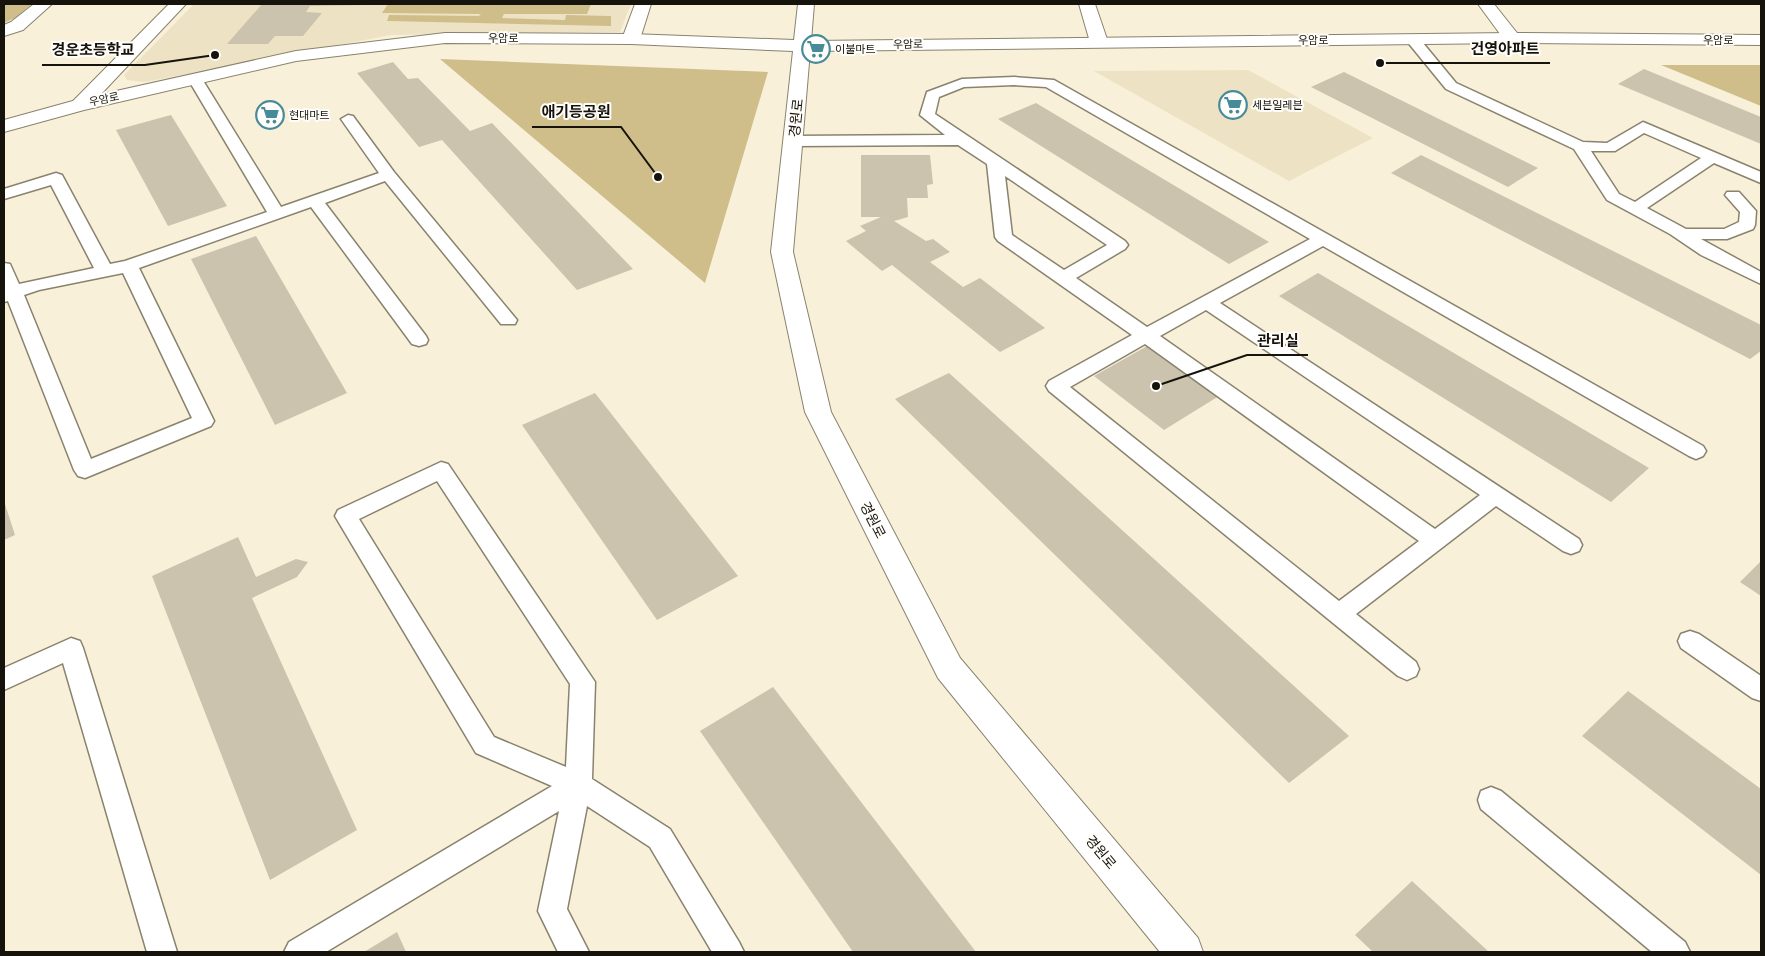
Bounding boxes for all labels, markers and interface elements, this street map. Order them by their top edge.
street label: 우암로 [488,32,518,45]
callout: 건영아파트 [1461,33,1550,63]
supermarket icon: 이불마트 [801,34,831,64]
street label: 우암로 [1298,34,1328,47]
street label: 우암로 [1703,34,1733,47]
callout: 경운초등학교 [42,35,145,65]
street label: 우암로 [893,38,923,51]
text: 건영아파트 [1470,40,1540,58]
text: 경운초등학교 [52,41,135,59]
place label: 이불마트 [835,43,875,56]
street label: 우암로 [88,90,120,109]
supermarket icon: 세븐일레븐 [1218,90,1248,120]
callout: 애기등공원 [532,97,621,127]
street label: 경원로 [786,98,807,138]
place label: 세븐일레븐 [1252,99,1303,112]
supermarket icon: 현대마트 [255,100,285,130]
text: 애기등공원 [541,103,611,121]
place label: 현대마트 [289,109,329,122]
callout: 관리실 [1247,325,1308,355]
text: 관리실 [1257,332,1299,350]
street label: 경원로 [856,499,889,541]
street label: 경원로 [1082,832,1120,873]

